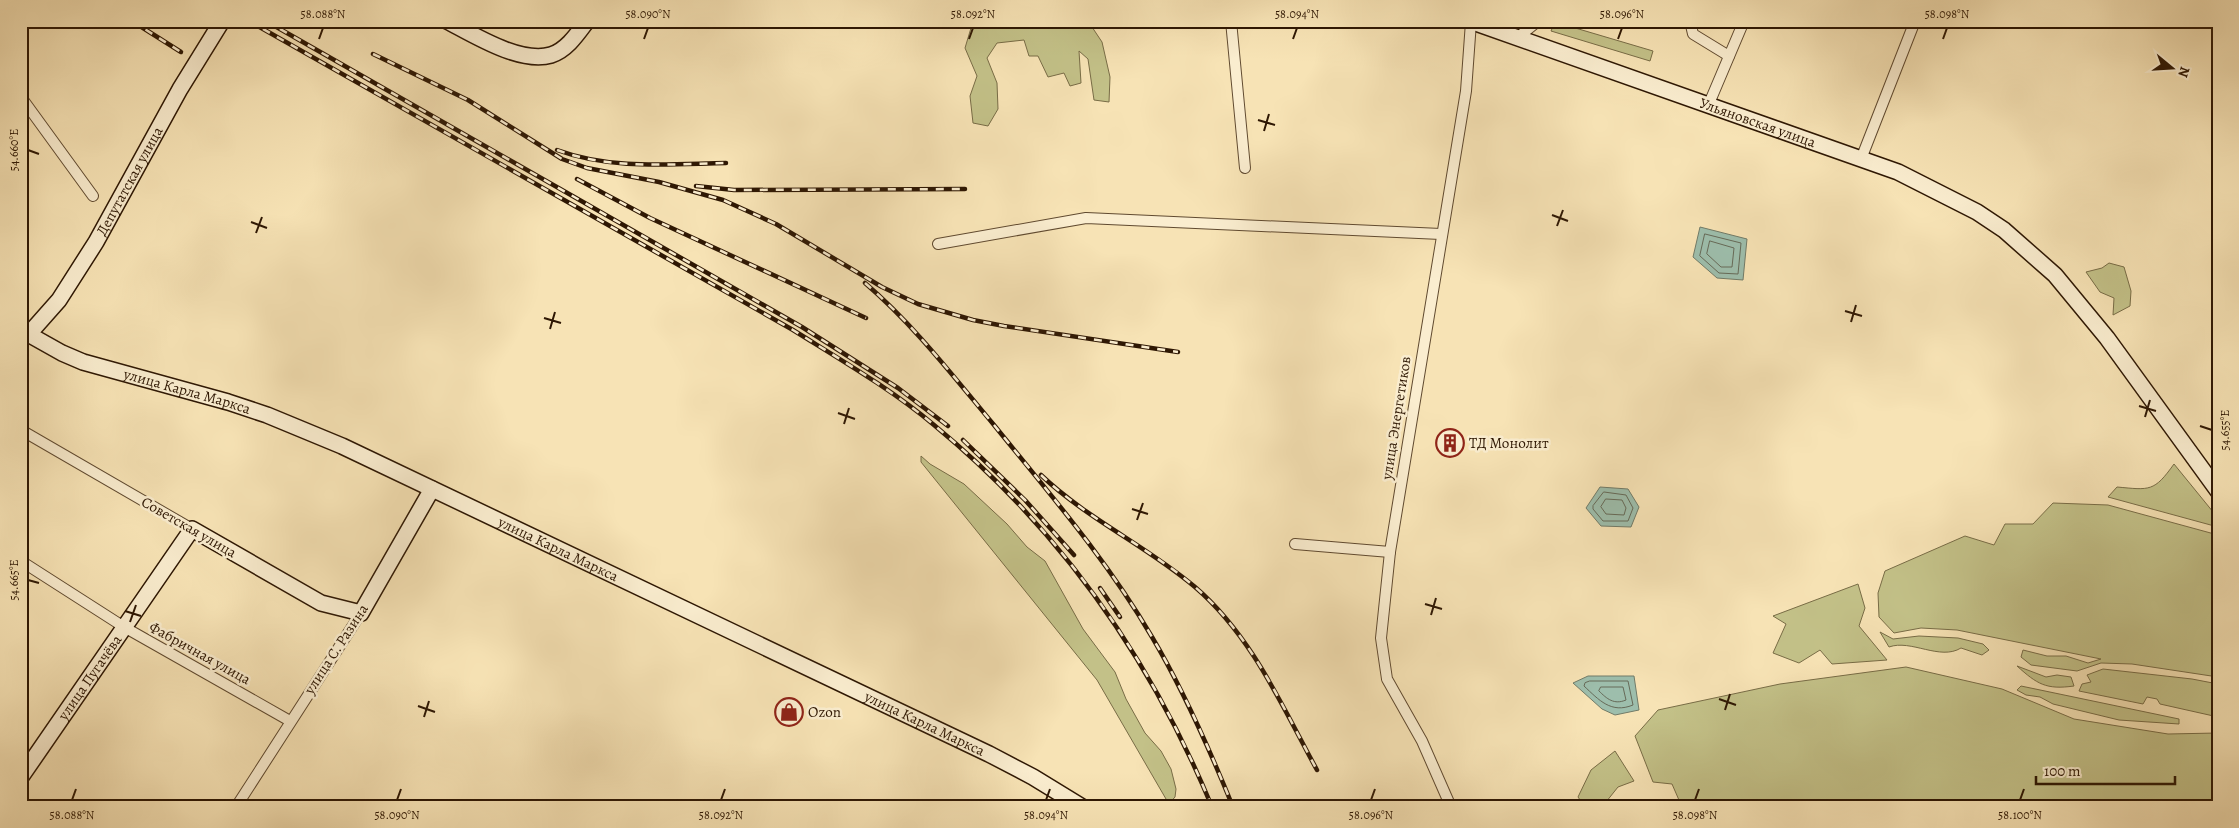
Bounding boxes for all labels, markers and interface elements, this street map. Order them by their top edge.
text: 58.088°N [301,6,346,22]
text: 58.090°N [625,6,671,22]
text: 58.092°N [951,6,996,22]
text: 58.094°N [1275,6,1319,22]
text: 58.096°N [1600,6,1645,22]
text: 58.098°N [1925,6,1970,22]
north arrow [2146,42,2196,92]
text: N [2173,64,2194,80]
street label: Ульяновская улица [1697,93,1819,152]
street label: Депутатская улица [91,123,167,239]
text: 54.660°E [6,129,22,171]
street label: улица Энергетиков [1376,355,1416,482]
street label: улица Карла Маркса [120,363,253,419]
text: 54.655°E [2217,410,2233,450]
building icon: ТД Монолит [1435,428,1465,458]
place label: ТД Монолит [1469,433,1549,453]
street label: Советская улица [138,492,240,562]
street label: улица Карла Маркса [494,511,622,586]
text: 54.665°E [6,559,22,601]
street label: улица С. Разина [299,600,373,699]
street label: Фабричная улица [146,617,254,689]
street label: улица Пугачёва [53,631,126,725]
street label: улица Карла Маркса [860,686,988,761]
shop icon: Ozon [774,697,804,727]
place label: Ozon [808,702,841,722]
scale bar [2036,753,2175,785]
text: 100 m [2044,761,2081,781]
text: 58.088°N [50,807,95,823]
text: 58.090°N [374,807,420,823]
text: 58.092°N [699,807,744,823]
text: 58.094°N [1024,807,1068,823]
text: 58.096°N [1349,807,1394,823]
text: 58.098°N [1673,807,1718,823]
text: 58.100°N [1998,807,2042,823]

